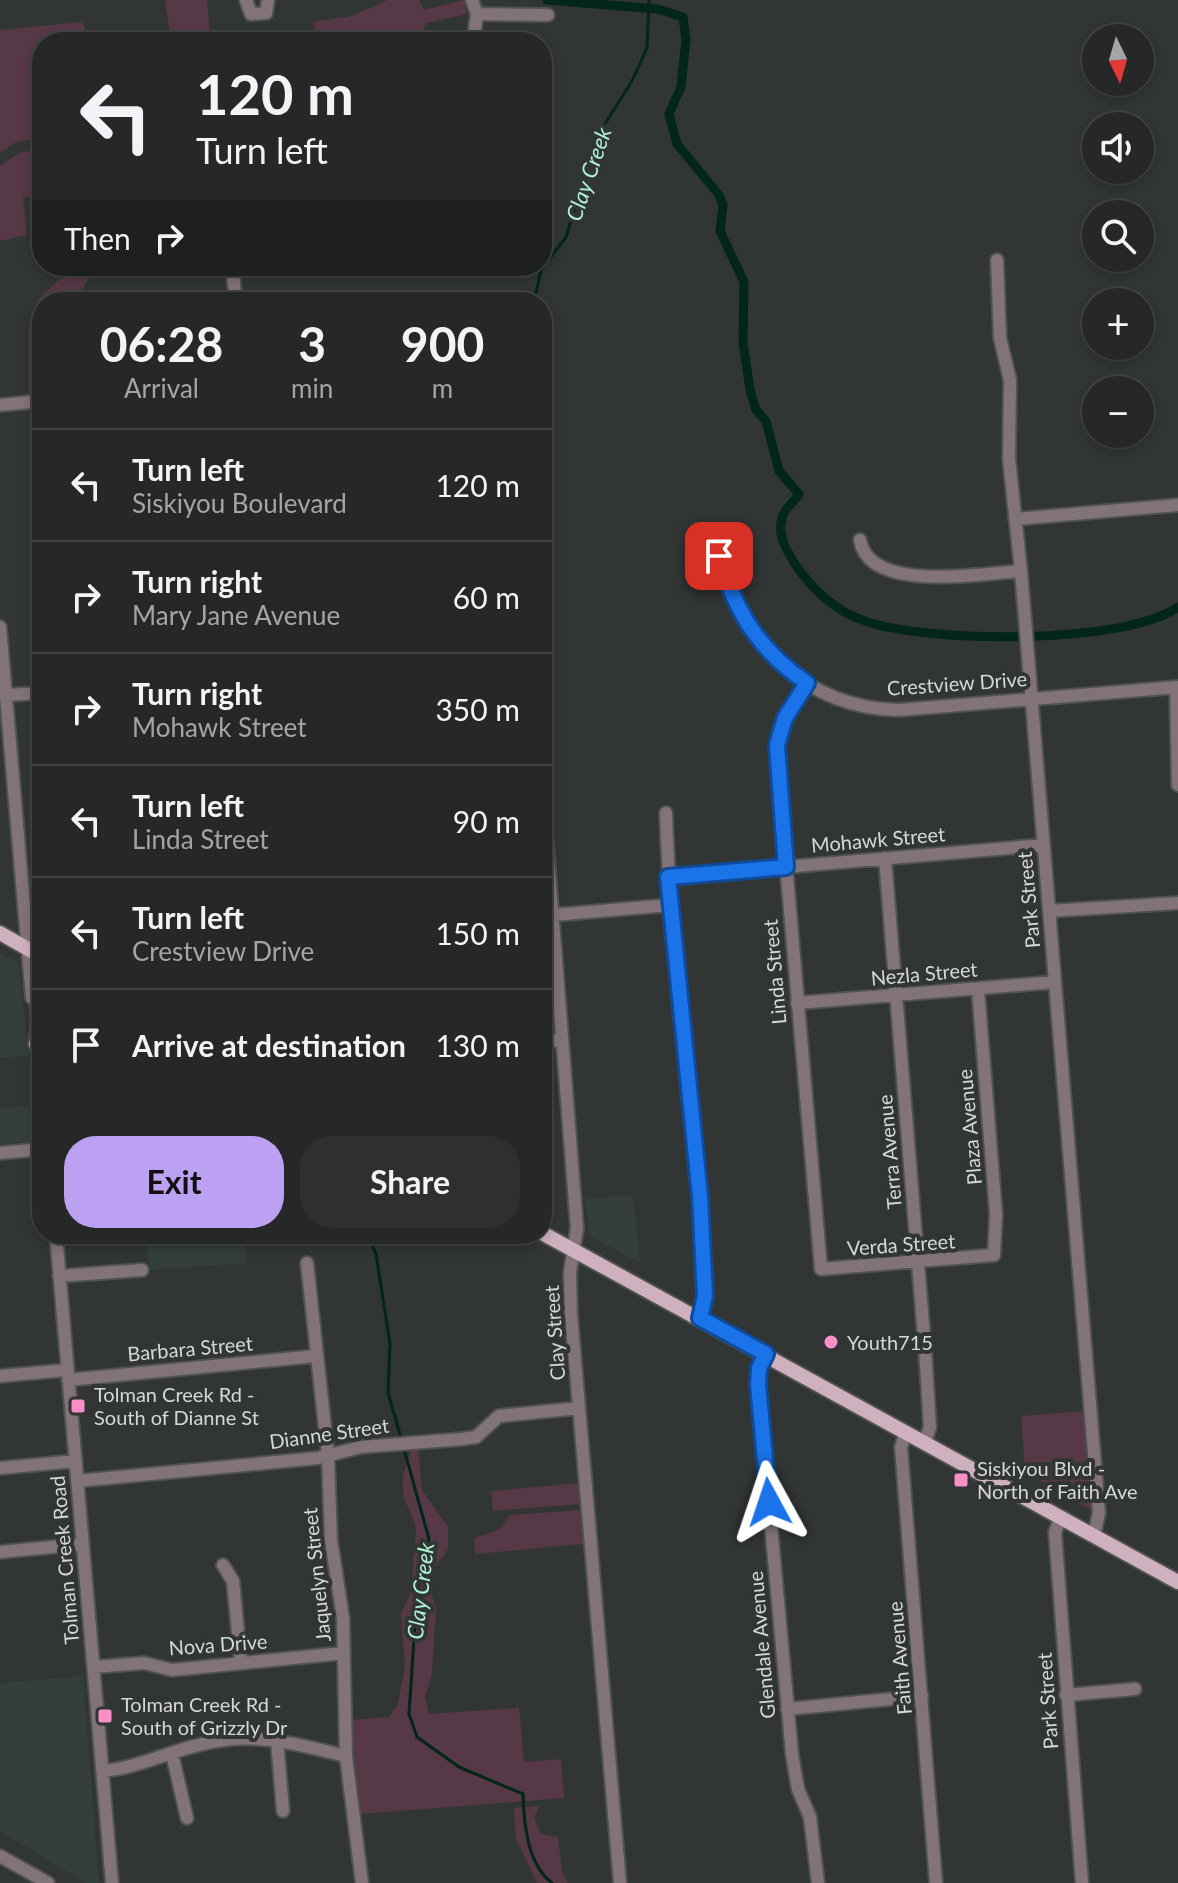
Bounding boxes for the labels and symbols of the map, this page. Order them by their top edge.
north arrow [1082,24,1154,96]
water label: Clay Creek [559,123,617,224]
pin [685,522,753,590]
street label: Crestview Drive [886,666,1028,700]
street label: Mohawk Street [810,821,946,857]
street label: Park Street [1012,851,1044,949]
street label: Linda Street [757,919,791,1025]
street label: Nezla Street [870,956,978,990]
street label: Plaza Avenue [952,1068,986,1186]
street label: Terra Avenue [872,1094,906,1210]
street label: Verda Street [846,1228,956,1260]
street label: Clay Street [539,1285,569,1381]
place label: Youth715 [847,1330,933,1354]
street label: Barbara Street [126,1331,254,1365]
marker: Youth715 [822,1333,840,1351]
place label: Tolman Creek Rd - South of Dianne St [94,1382,259,1429]
marker: Tolman Creek Rd - South of Dianne St [69,1397,87,1415]
street label: Dianne Street [268,1413,390,1453]
place label: Siskiyou Blvd - North of Faith Ave [977,1456,1138,1503]
position arrow [727,1460,811,1544]
marker: Siskiyou Blvd - North of Faith Ave [952,1471,970,1489]
street label: Tolman Creek Road [45,1475,83,1645]
street label: Jaquelyn Street [297,1507,335,1643]
water label: Clay Creek [401,1541,439,1641]
street label: Glendale Avenue [743,1570,779,1720]
street label: Faith Avenue [882,1600,916,1716]
street label: Nova Drive [168,1629,268,1659]
street label: Park Street [1032,1652,1062,1750]
place label: Tolman Creek Rd - South of Grizzly Dr [121,1692,288,1739]
marker: Tolman Creek Rd - South of Grizzly Dr [96,1707,114,1725]

